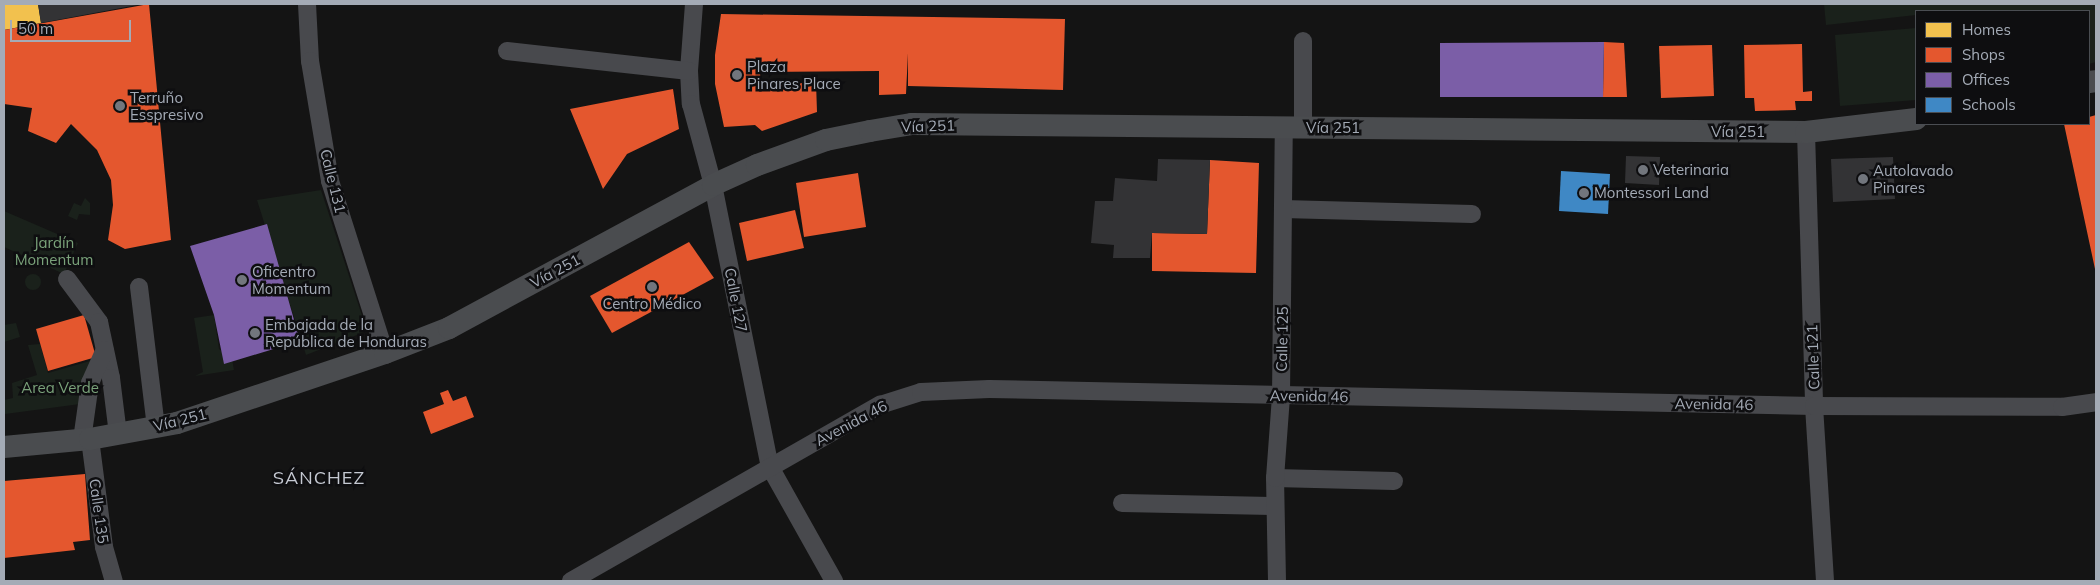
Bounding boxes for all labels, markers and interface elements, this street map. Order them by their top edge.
scale bar [12,10,134,42]
legend [1915,10,2090,125]
text: 50 m [18,19,53,38]
text: Homes [1962,20,2011,39]
text: Shops [1962,45,2005,64]
place label: Plaza Pinares Place [747,57,841,92]
marker: Plaza Pinares Place [731,69,743,81]
text: Offices [1962,70,2010,89]
place label: Terruño Esspresivo [130,88,204,123]
text: Schools [1962,95,2016,114]
marker: Terruño Esspresivo [114,100,126,112]
street label: Vía 251 [901,116,955,136]
street label: Vía 251 [1306,119,1360,137]
street label: Vía 251 [1711,123,1765,141]
street label: Calle 131 [316,147,350,215]
place label: Veterinaria [1653,161,1729,179]
place label: Autolavado Pinares [1873,161,1953,196]
marker: Veterinaria [1637,164,1649,176]
marker: Autolavado Pinares [1857,173,1869,185]
place label: Montessori Land [1594,184,1709,202]
marker: Montessori Land [1578,187,1590,199]
park label: Jardín Momentum [15,233,93,268]
street label: Vía 251 [527,250,583,292]
place label: Oficentro Momentum [252,262,331,297]
street label: Calle 127 [721,266,751,334]
marker: Oficentro Momentum [236,274,248,286]
marker: Centro Médico [646,281,658,293]
place label: Centro Médico [602,295,702,313]
street label: Calle 125 [1272,306,1292,372]
place label: Embajada de la República de Honduras [265,315,427,350]
street label: Calle 121 [1803,324,1823,390]
marker: Embajada de la República de Honduras [249,327,261,339]
park label: Area Verde [21,379,99,397]
street label: Avenida 46 [1269,386,1349,406]
street label: Avenida 46 [1674,394,1754,414]
street label: Avenida 46 [812,397,890,449]
street label: Vía 251 [152,405,208,435]
district label: SÁNCHEZ [272,467,366,489]
street label: Calle 135 [86,477,112,545]

